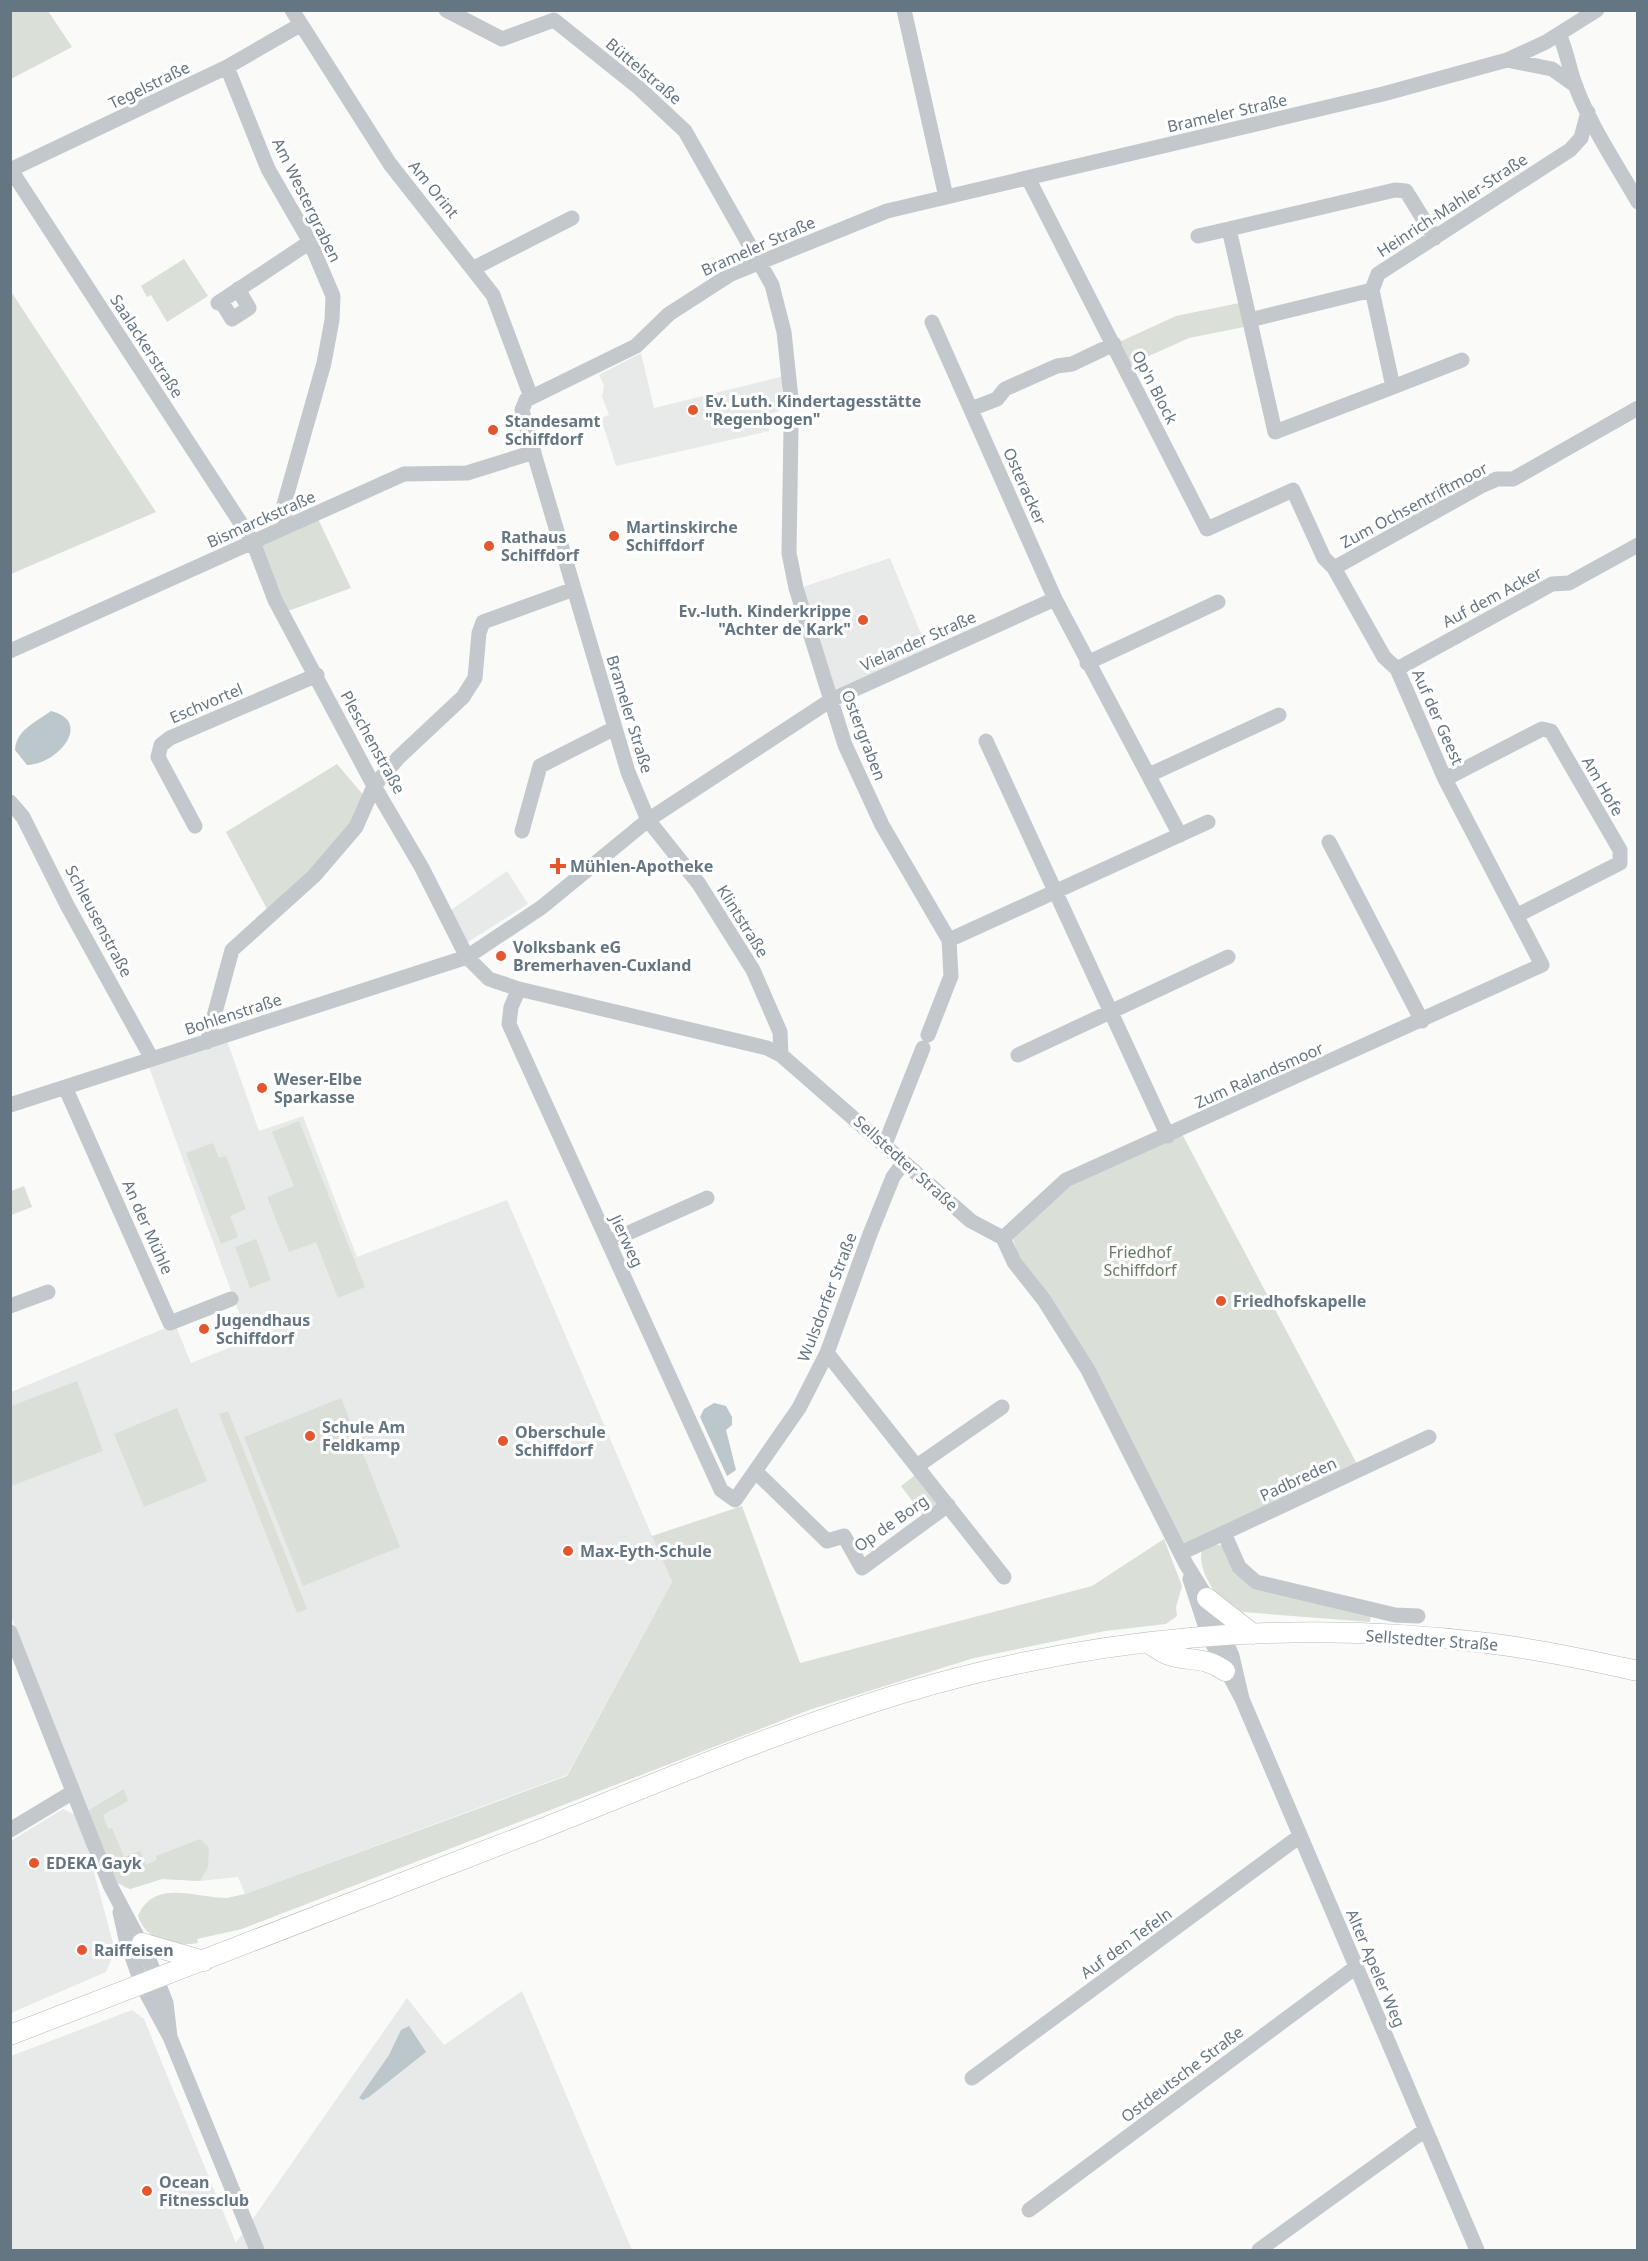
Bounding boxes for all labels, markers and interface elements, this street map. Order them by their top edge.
street label: Büttelstraße [601,33,687,109]
street label: Tegelstraße [105,56,193,114]
street label: Brameler Straße [1165,89,1289,137]
street label: Am Westergraben [267,134,347,266]
street label: Heinrich-Mahler-Straße [1372,148,1532,262]
street label: Am Orint [404,156,464,223]
street label: Brameler Straße [698,211,818,281]
street label: Saalackerstraße [105,290,189,402]
street label: Op'n Block [1127,346,1183,428]
place label: Ev. Luth. Kindertagesstätte "Regenbogen" [705,390,921,430]
marker: Ev. Luth. Kindertagesstätte "Regenbogen" [686,403,700,417]
place label: Standesamt Schiffdorf [505,410,601,450]
marker: Standesamt Schiffdorf [486,423,500,437]
street label: Osteracker [998,444,1052,528]
street label: Zum Ochsentriftmoor [1337,457,1492,553]
street label: Bismarckstraße [203,485,319,553]
place label: Martinskirche Schiffdorf [626,516,738,556]
place label: Rathaus Schiffdorf [501,526,580,566]
marker: Martinskirche Schiffdorf [607,529,621,543]
marker: Rathaus Schiffdorf [482,539,496,553]
street label: Auf dem Acker [1438,561,1546,632]
place label: Ev.-luth. Kinderkrippe "Achter de Kark" [679,600,851,640]
street label: Vielander Straße [857,606,979,676]
marker: Ev.-luth. Kinderkrippe "Achter de Kark" [856,613,870,627]
street label: Brameler Straße [602,652,658,776]
street label: Auf der Geest [1407,666,1469,769]
street label: Eschvortel [166,678,246,728]
street label: Pleschenstraße [336,686,410,798]
street label: Ostergraben [837,687,891,783]
street label: Am Hofe [1577,752,1629,820]
place label: Mühlen-Apotheke [570,855,713,877]
marker: Mühlen-Apotheke [551,859,565,873]
street label: Schleusenstraße [60,861,138,981]
street label: Klintstraße [712,881,774,961]
place label: Volksbank eG Bremerhaven-Cuxland [513,936,691,976]
marker: Volksbank eG Bremerhaven-Cuxland [494,949,508,963]
street label: Bohlenstraße [182,988,284,1040]
street label: Zum Ralandsmoor [1191,1037,1327,1113]
place label: Weser-Elbe Sparkasse [274,1068,362,1108]
marker: Weser-Elbe Sparkasse [255,1081,269,1095]
street label: Sellstedter Straße [849,1110,963,1216]
street label: An der Mühle [117,1176,179,1278]
street label: Jierweg [604,1209,649,1271]
street label: Wulsdorfer Straße [792,1229,862,1365]
park label: Friedhof Schiffdorf [1103,1241,1178,1281]
place label: Friedhofskapelle [1233,1290,1366,1312]
marker: Friedhofskapelle [1214,1294,1228,1308]
place label: Jugendhaus Schiffdorf [214,1309,310,1349]
marker: Jugendhaus Schiffdorf [197,1322,211,1336]
place label: Schule Am Feldkamp [322,1416,405,1456]
place label: Oberschule Schiffdorf [515,1421,606,1461]
marker: Schule Am Feldkamp [303,1429,317,1443]
marker: Oberschule Schiffdorf [496,1434,510,1448]
street label: Padbreden [1256,1452,1340,1506]
street label: Op de Borg [850,1489,932,1557]
place label: Max-Eyth-Schule [580,1540,712,1562]
marker: Max-Eyth-Schule [561,1544,575,1558]
street label: Sellstedter Straße [1365,1624,1499,1656]
place label: EDEKA Gayk [46,1852,142,1874]
marker: EDEKA Gayk [27,1856,41,1870]
street label: Auf den Tefeln [1076,1902,1176,1984]
street label: Alter Apeler Weg [1341,1906,1411,2030]
place label: Raiffeisen [94,1939,174,1961]
marker: Raiffeisen [75,1943,89,1957]
street label: Ostdeutsche Straße [1116,2021,1248,2127]
place label: Ocean Fitnessclub [159,2171,249,2211]
marker: Ocean Fitnessclub [140,2184,154,2198]

